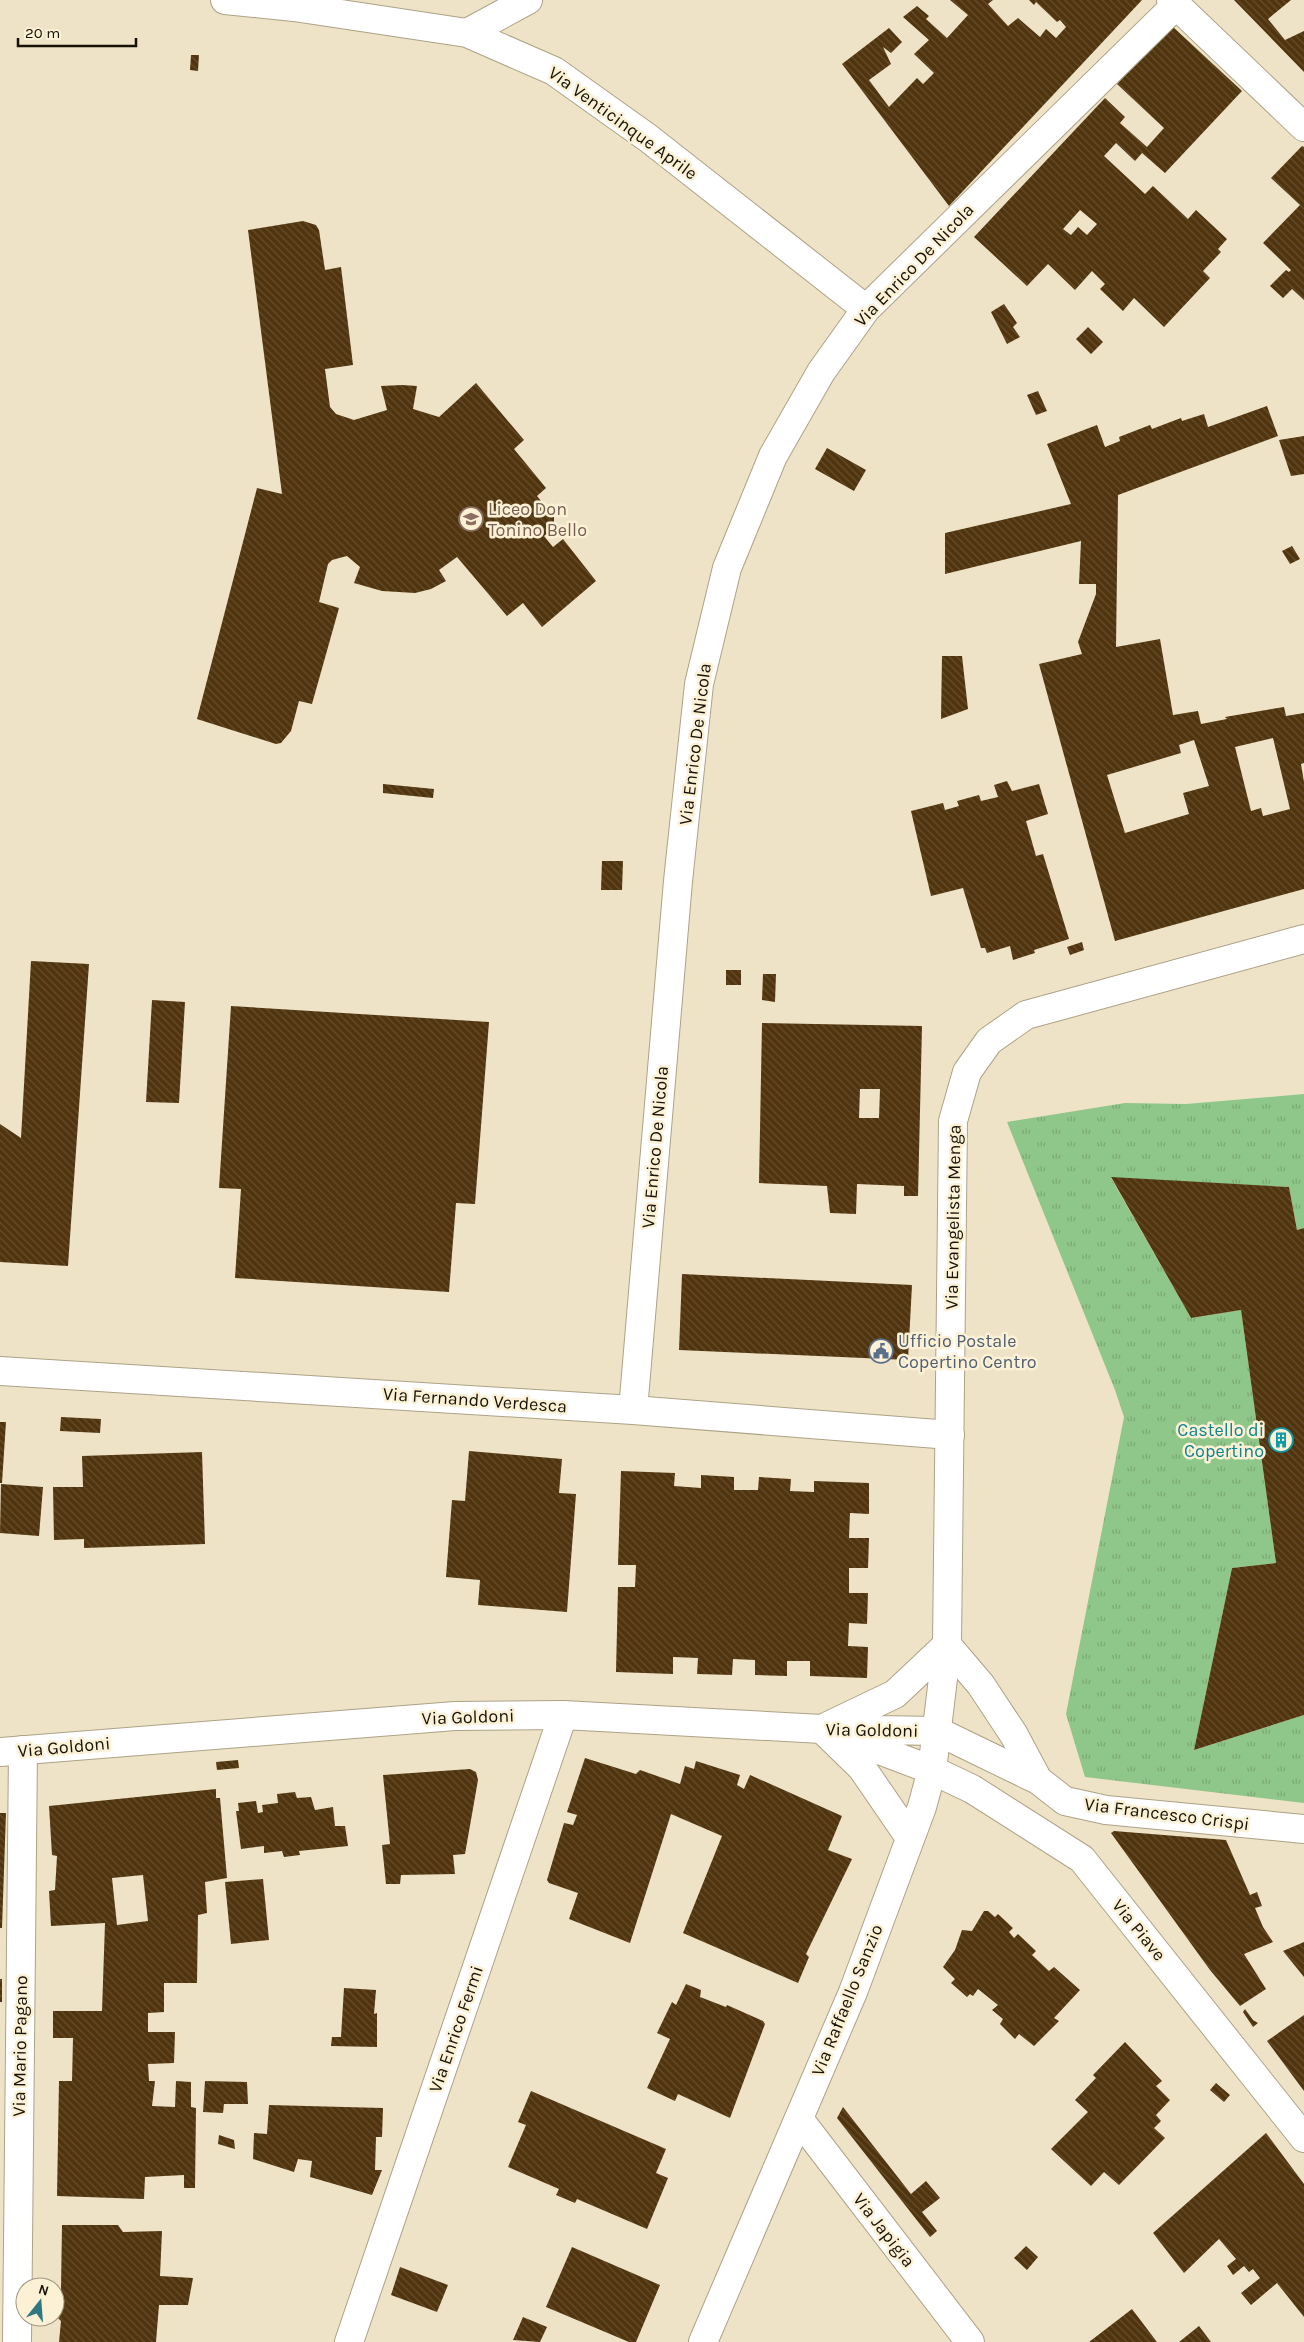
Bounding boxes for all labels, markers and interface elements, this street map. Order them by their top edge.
scale bar [18,15,135,47]
text: 20 m [25,24,60,42]
street label: Via Venticinque Aprile [544,62,702,184]
street label: Via Enrico De Nicola [849,199,979,331]
place label: Liceo Don Tonino Bello [488,498,587,541]
school or university icon: Liceo Don Tonino Bello [458,506,484,532]
street label: Via Enrico De Nicola [674,662,716,826]
street label: Via Enrico De Nicola [637,1065,673,1229]
street label: Via Evangelista Menga [940,1124,966,1310]
place label: Ufficio Postale Copertino Centro [898,1330,1037,1373]
public building icon: Ufficio Postale Copertino Centro [868,1338,894,1364]
street label: Via Fernando Verdesca [382,1383,568,1417]
place label: Castello di Copertino [1177,1419,1264,1462]
building icon: Castello di Copertino [1268,1427,1294,1453]
street label: Via Goldoni [421,1704,515,1730]
street label: Via Goldoni [825,1718,919,1742]
street label: Via Goldoni [17,1732,111,1762]
street label: Via Francesco Crispi [1083,1793,1251,1835]
street label: Via Piave [1107,1895,1171,1965]
street label: Via Raffaello Sanzio [807,1921,887,2079]
street label: Via Enrico Fermi [424,1963,488,2095]
street label: Via Mario Pagano [8,1975,32,2117]
street label: Via Japigia [848,2188,920,2272]
north arrow [15,2277,65,2327]
text: N [36,2280,51,2300]

